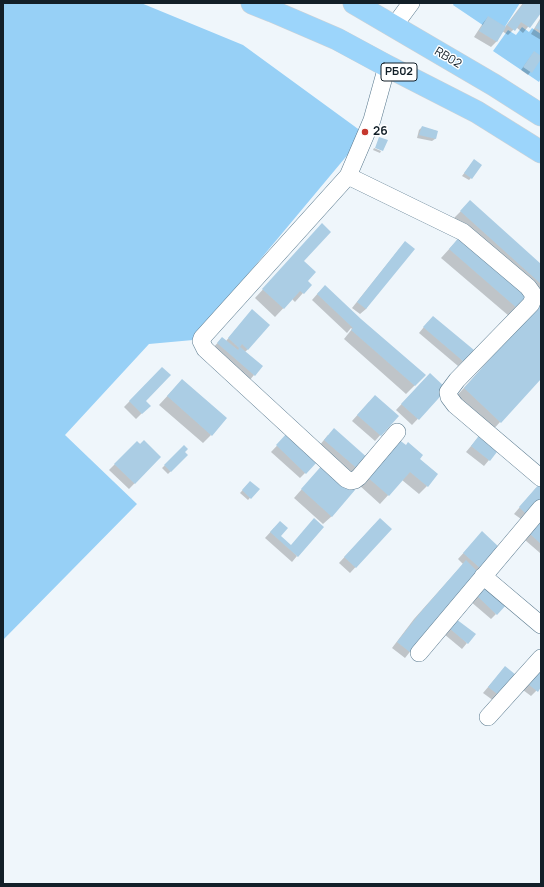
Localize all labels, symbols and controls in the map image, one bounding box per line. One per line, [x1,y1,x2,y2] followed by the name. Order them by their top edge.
[432,44,464,72] street label: RB02
[381,63,417,81] road number: РБ02
[373,125,388,139] place label: 26
[360,127,370,137] marker: 26

